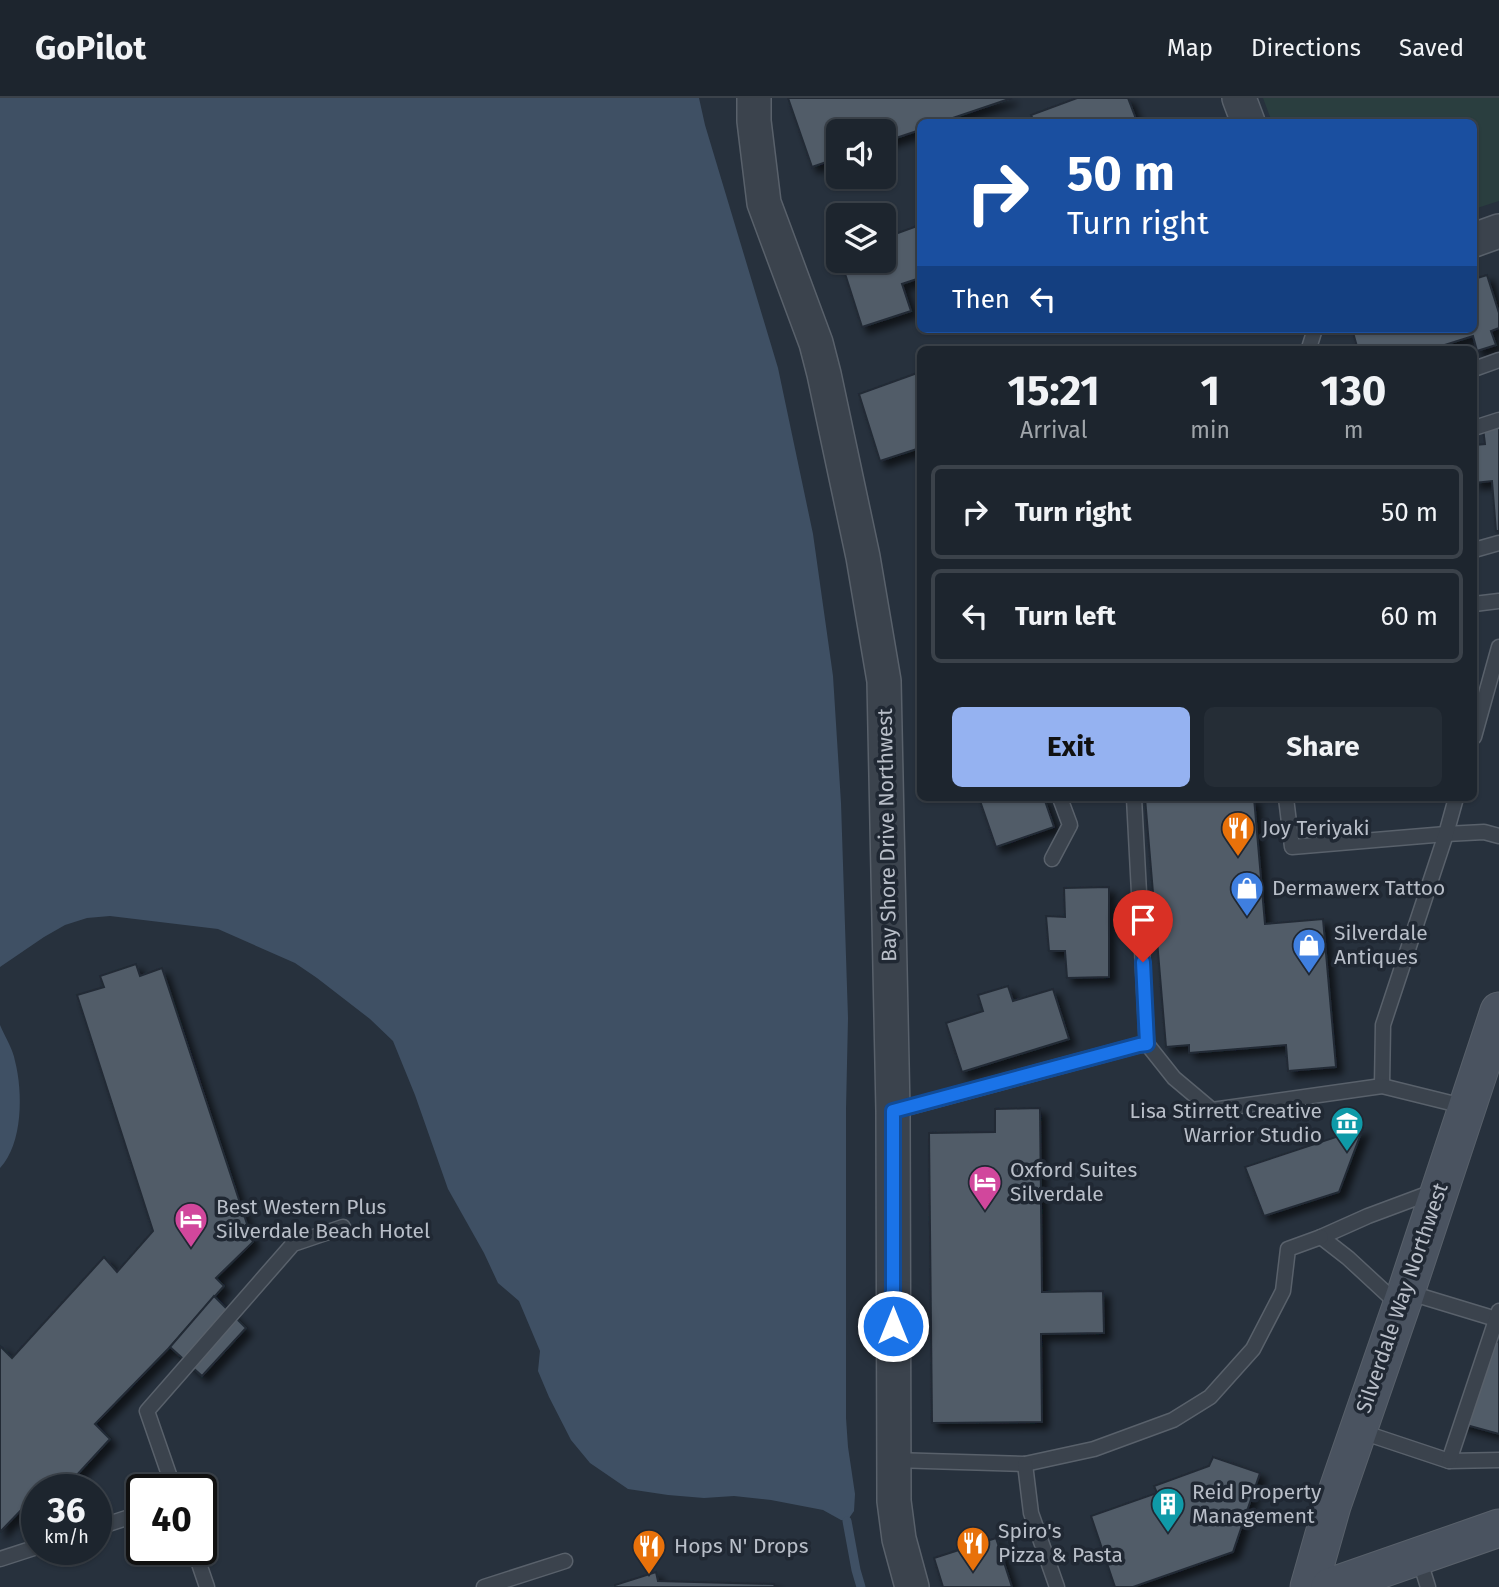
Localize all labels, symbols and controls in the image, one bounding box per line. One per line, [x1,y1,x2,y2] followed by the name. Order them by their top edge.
[35,28,146,68] text: GoPilot
[1167,34,1213,62] text: Map
[1251,34,1361,62] text: Directions
[1399,34,1464,62] text: Saved
[826,119,896,273] map controls
[826,119,896,189] button: sound
[1067,144,1175,203] text: 50 m
[952,147,1043,238] icon: right
[826,203,896,273] button: layers
[1067,204,1209,242] text: Turn right
[1024,280,1062,318] icon: left
[952,284,1010,315] text: Then
[1008,366,1100,416] text: 15:21
[1200,366,1220,416] text: 1
[1321,366,1386,416] text: 130
[1020,416,1087,444] text: Arrival
[1190,416,1230,444] text: min
[1344,416,1363,444] text: m
[956,493,994,531] icon: right
[1015,497,1132,528] text: Turn right
[1381,497,1438,528] text: 50 m
[956,597,994,635] icon: left
[1015,601,1116,632] text: Turn left
[1380,601,1438,632] text: 60 m
[952,707,1190,787] button: Exit
[1204,707,1442,787] button: Share
[872,708,902,962] street label: Bay Shore Drive Northwest
[1219,809,1257,858] restaurant icon: Joy Teriyaki
[1262,815,1370,841] place label: Joy Teriyaki
[1228,869,1266,918] shop icon: Dermawerx Tattoo
[1272,875,1445,901] place label: Dermawerx Tattoo
[1113,890,1173,962] pin
[1124,901,1162,939] icon: arrive
[1334,920,1428,970] place label: Silverdale Antiques
[1290,926,1328,975] shop icon: Silverdale Antiques
[1130,1098,1322,1148] place label: Lisa Stirrett Creative Warrior Studio
[1328,1104,1366,1153] museum icon: Lisa Stirrett Creative Warrior Studio
[1010,1157,1137,1207] place label: Oxford Suites Silverdale
[966,1163,1004,1212] hotel icon: Oxford Suites Silverdale
[1350,1179,1454,1416] street label: Silverdale Way Northwest
[216,1194,430,1244] place label: Best Western Plus Silverdale Beach Hotel
[172,1200,210,1249] hotel icon: Best Western Plus Silverdale Beach Hotel
[856,1289,930,1363] position arrow
[126,1474,217,1565] speed limit sign: 40
[1192,1479,1322,1529] place label: Reid Property Management
[1149,1485,1187,1534] building icon: Reid Property Management
[48,1489,85,1531] text: 36
[998,1518,1123,1568] place label: Spiro's Pizza & Pasta
[954,1524,992,1573] restaurant icon: Spiro's Pizza & Pasta
[44,1526,89,1548] text: km/h
[630,1527,668,1576] restaurant icon: Hops N' Drops
[674,1533,809,1559] place label: Hops N' Drops

